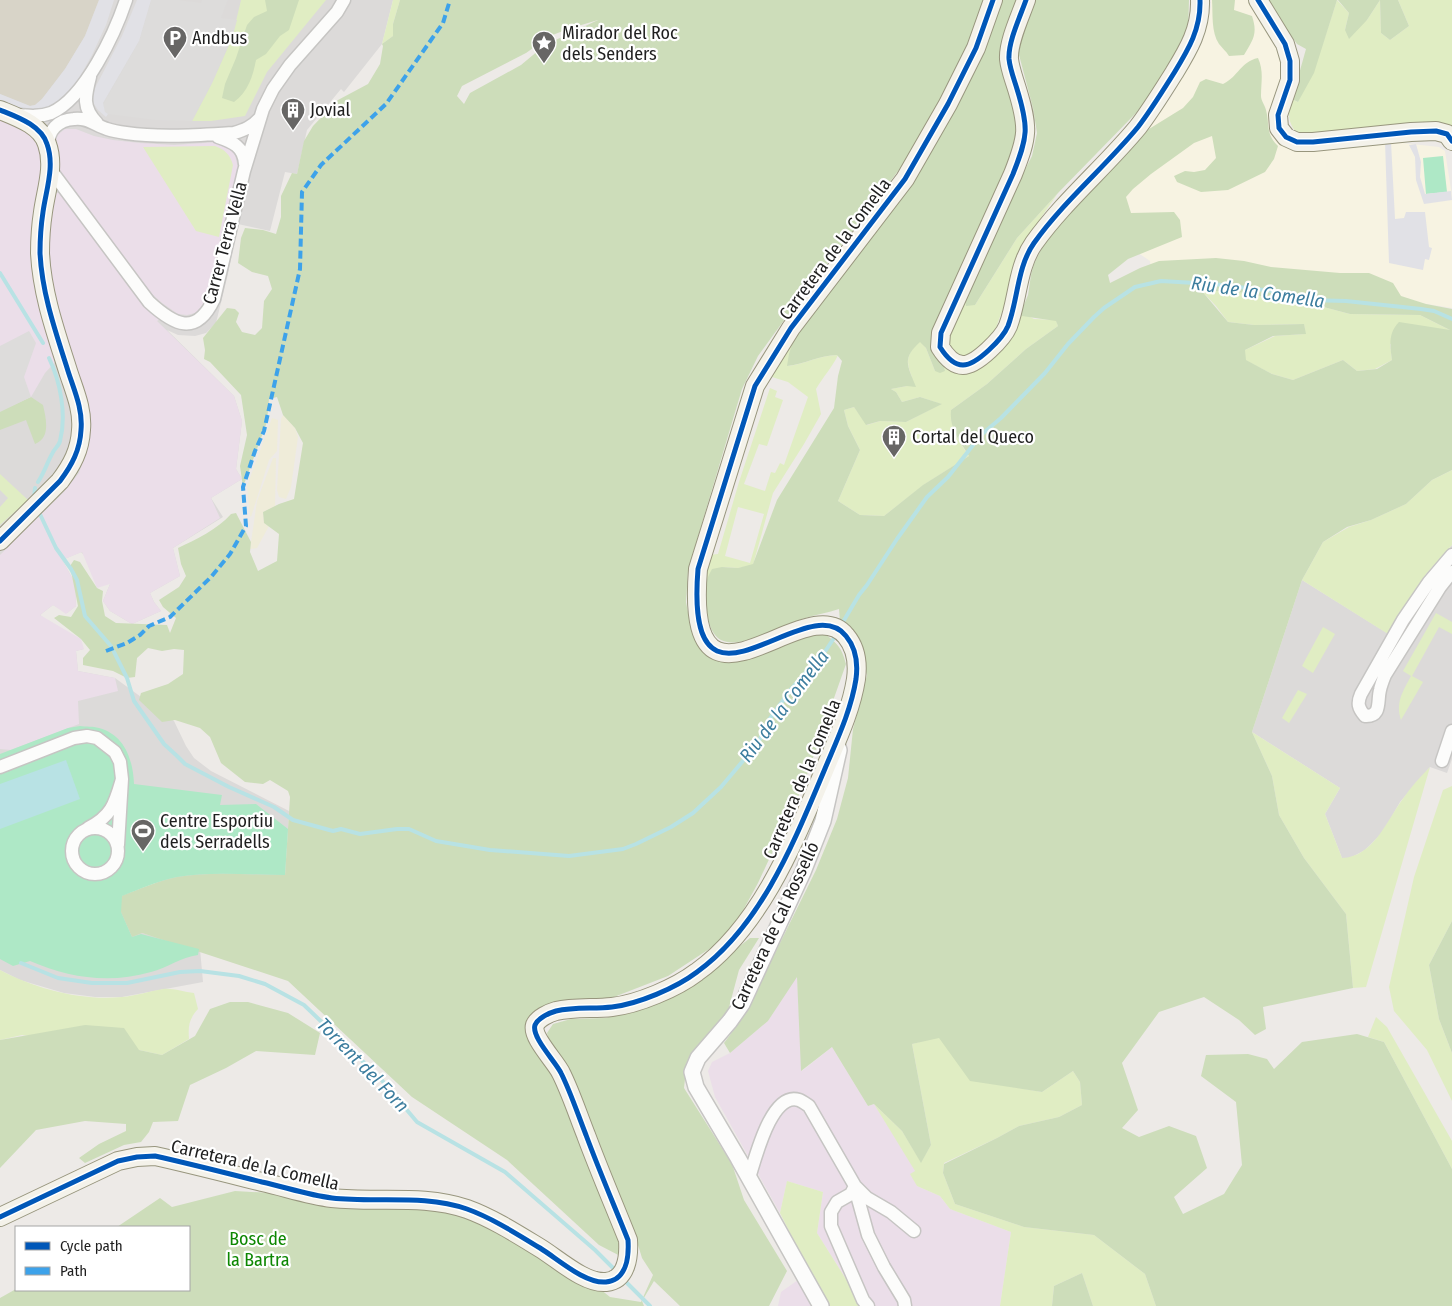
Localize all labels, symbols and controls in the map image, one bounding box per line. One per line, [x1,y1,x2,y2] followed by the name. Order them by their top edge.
[562,22,678,65] place label: Mirador del Roc dels Senders
[162,25,188,59] parking icon: Andbus
[192,27,248,49] place label: Andbus
[531,30,557,64] place icon: Mirador del Roc dels Senders
[280,97,306,131] building icon: Jovial
[310,99,350,121] place label: Jovial
[775,174,896,324] street label: Carretera de la Comella
[198,179,252,307] street label: Carrer Terra Vella
[1190,271,1326,313] water label: Riu de la Comella
[881,424,907,458] building icon: Cortal del Queco
[912,426,1034,448] place label: Cortal del Queco
[734,645,834,767] water label: Riu de la Comella
[758,696,846,862] street label: Carretera de la Comella
[160,810,273,853] place label: Centre Esportiu dels Serradells
[130,818,156,852] sports icon: Centre Esportiu dels Serradells
[726,838,824,1014] street label: Carretera de Cal Rosselló
[312,1013,414,1117] water label: Torrent del Forn
[169,1135,341,1195] street label: Carretera de la Comella
[15,1226,190,1291] legend
[226,1228,290,1271] park label: Bosc de la Bartra
[60,1237,123,1255] text: Cycle path
[60,1262,87,1280] text: Path

